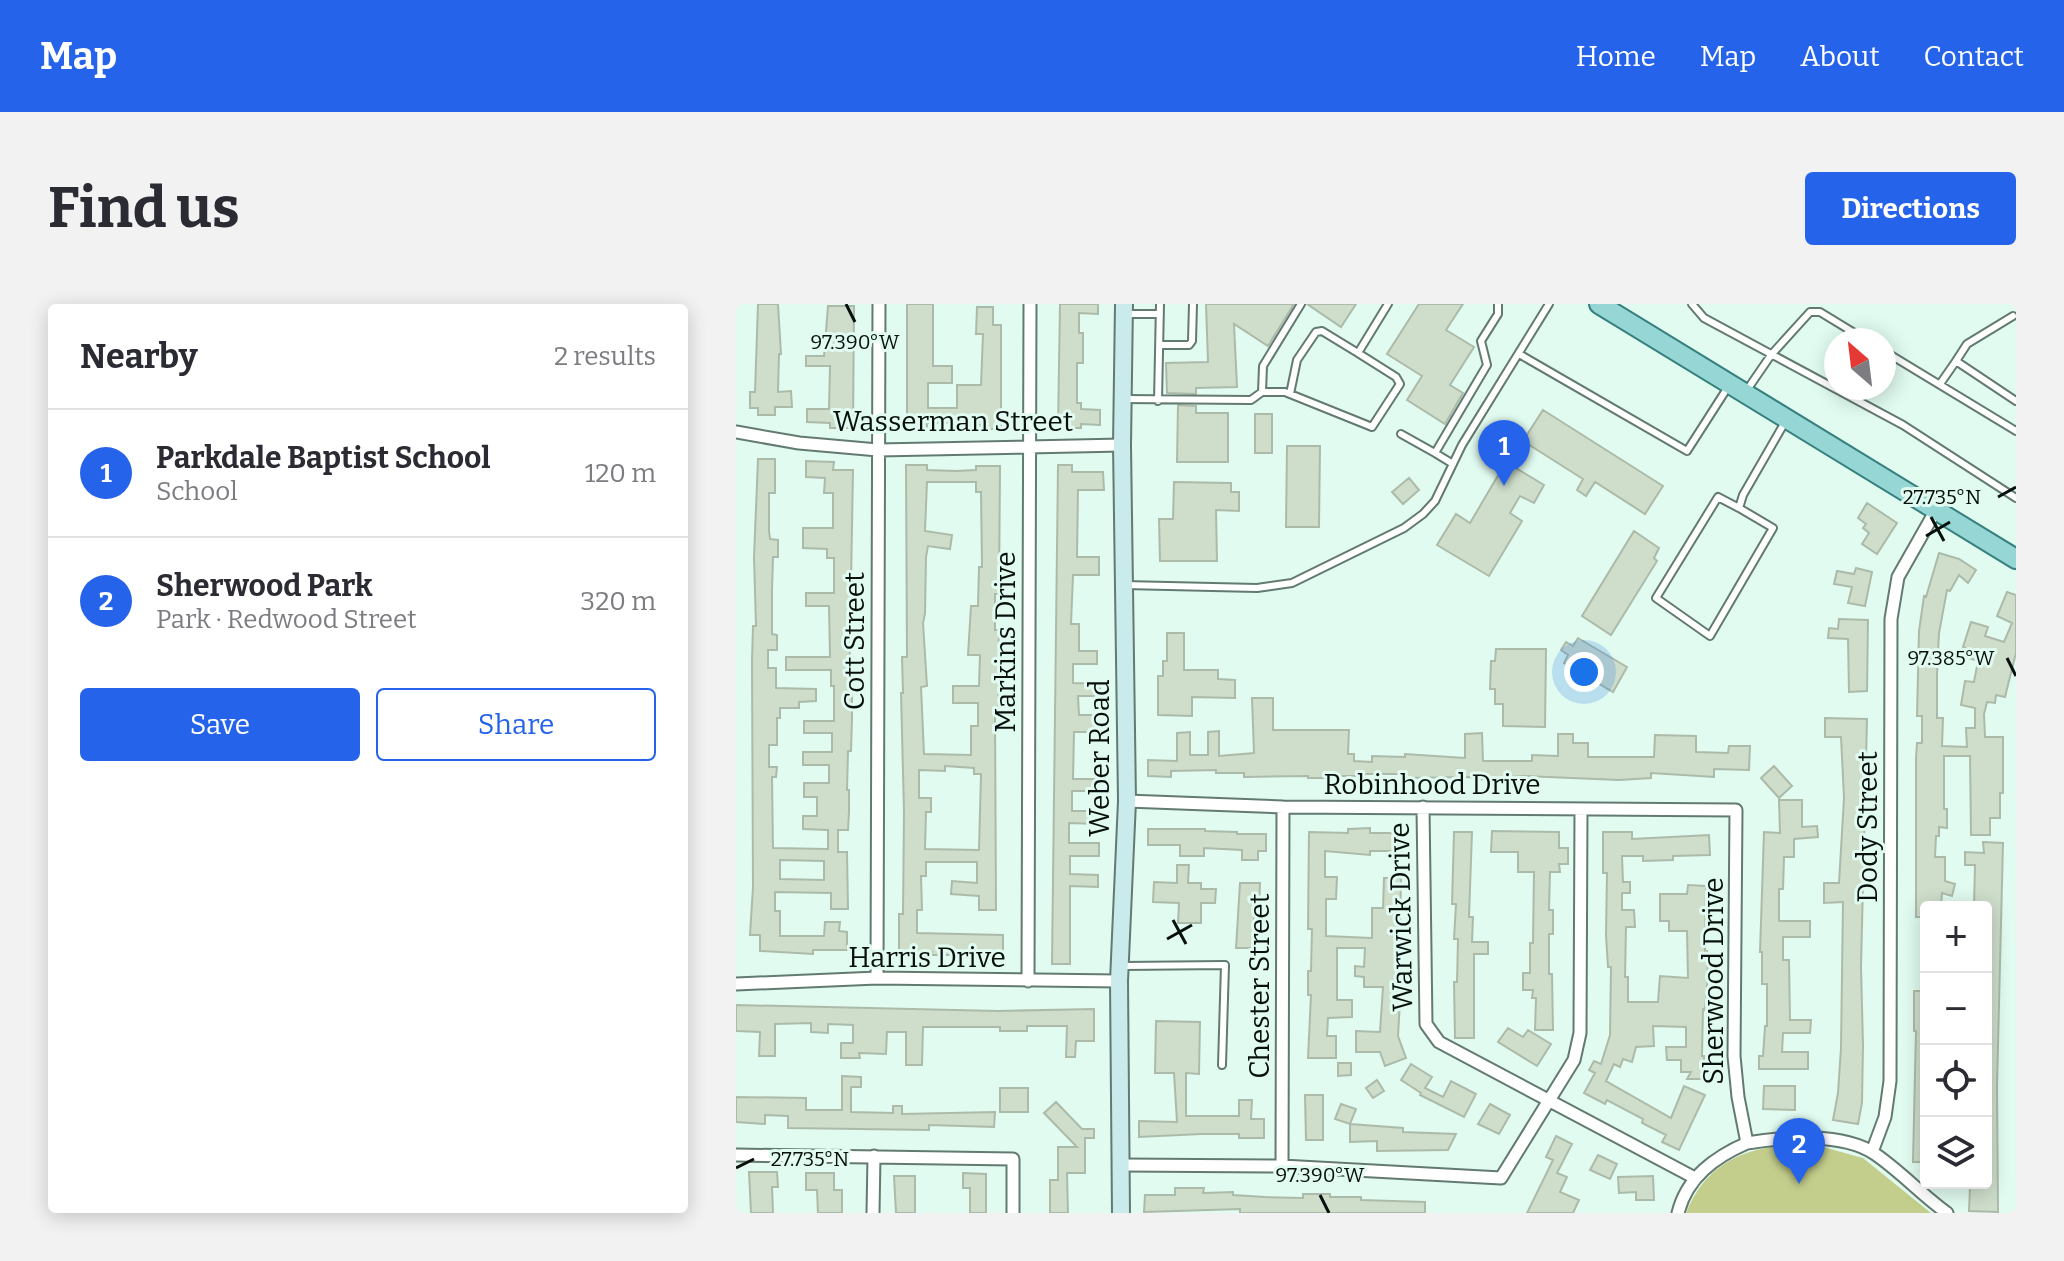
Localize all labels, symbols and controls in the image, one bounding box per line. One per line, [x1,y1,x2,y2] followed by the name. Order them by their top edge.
[40,33,117,79] text: Map
[1576,40,1656,73] text: Home
[1700,40,1756,73] text: Map
[1800,40,1880,73] text: About
[1924,40,2024,73] text: Contact
[1805,172,2016,245] button: Directions
[48,175,240,242] text: Find us
[1824,328,1896,400] north arrow
[811,330,900,354] text: 97.390°W
[80,336,198,377] text: Nearby
[554,341,656,372] text: 2 results
[833,405,1073,438] street label: Wasserman Street
[1478,420,1530,486] pin: 1
[156,440,491,476] text: Parkdale Baptist School
[100,458,112,489] text: 1
[585,458,656,489] text: 120 m
[156,476,238,507] text: School
[1903,485,1981,509] text: 27.735°N
[989,551,1022,733] street label: Markins Drive
[156,568,373,604] text: Sherwood Park
[838,572,871,710] street label: Cott Street
[99,586,113,617] text: 2
[580,586,656,617] text: 320 m
[156,604,417,635] text: Park · Redwood Street
[1907,646,1995,670] text: 97.385°W
[1564,652,1604,692] your location
[1083,679,1116,837] street label: Weber Road
[80,688,360,761] button: Save
[376,688,656,761] button: Share
[1851,751,1884,903] street label: Dody Street
[1323,768,1541,801] street label: Robinhood Drive
[1383,822,1419,1012] street label: Warwick Drive
[1697,877,1730,1085] street label: Sherwood Drive
[1243,893,1276,1079] street label: Chester Street
[1920,901,1992,1189] map controls
[1920,901,1992,973] button: +
[848,941,1006,974] street label: Harris Drive
[1920,973,1992,1045] button: −
[1920,1045,1992,1117] button: locate
[1920,1117,1992,1189] button: layers
[1773,1118,1825,1184] pin: 2
[771,1147,849,1171] text: 27.735°N
[1276,1163,1365,1187] text: 97.390°W

